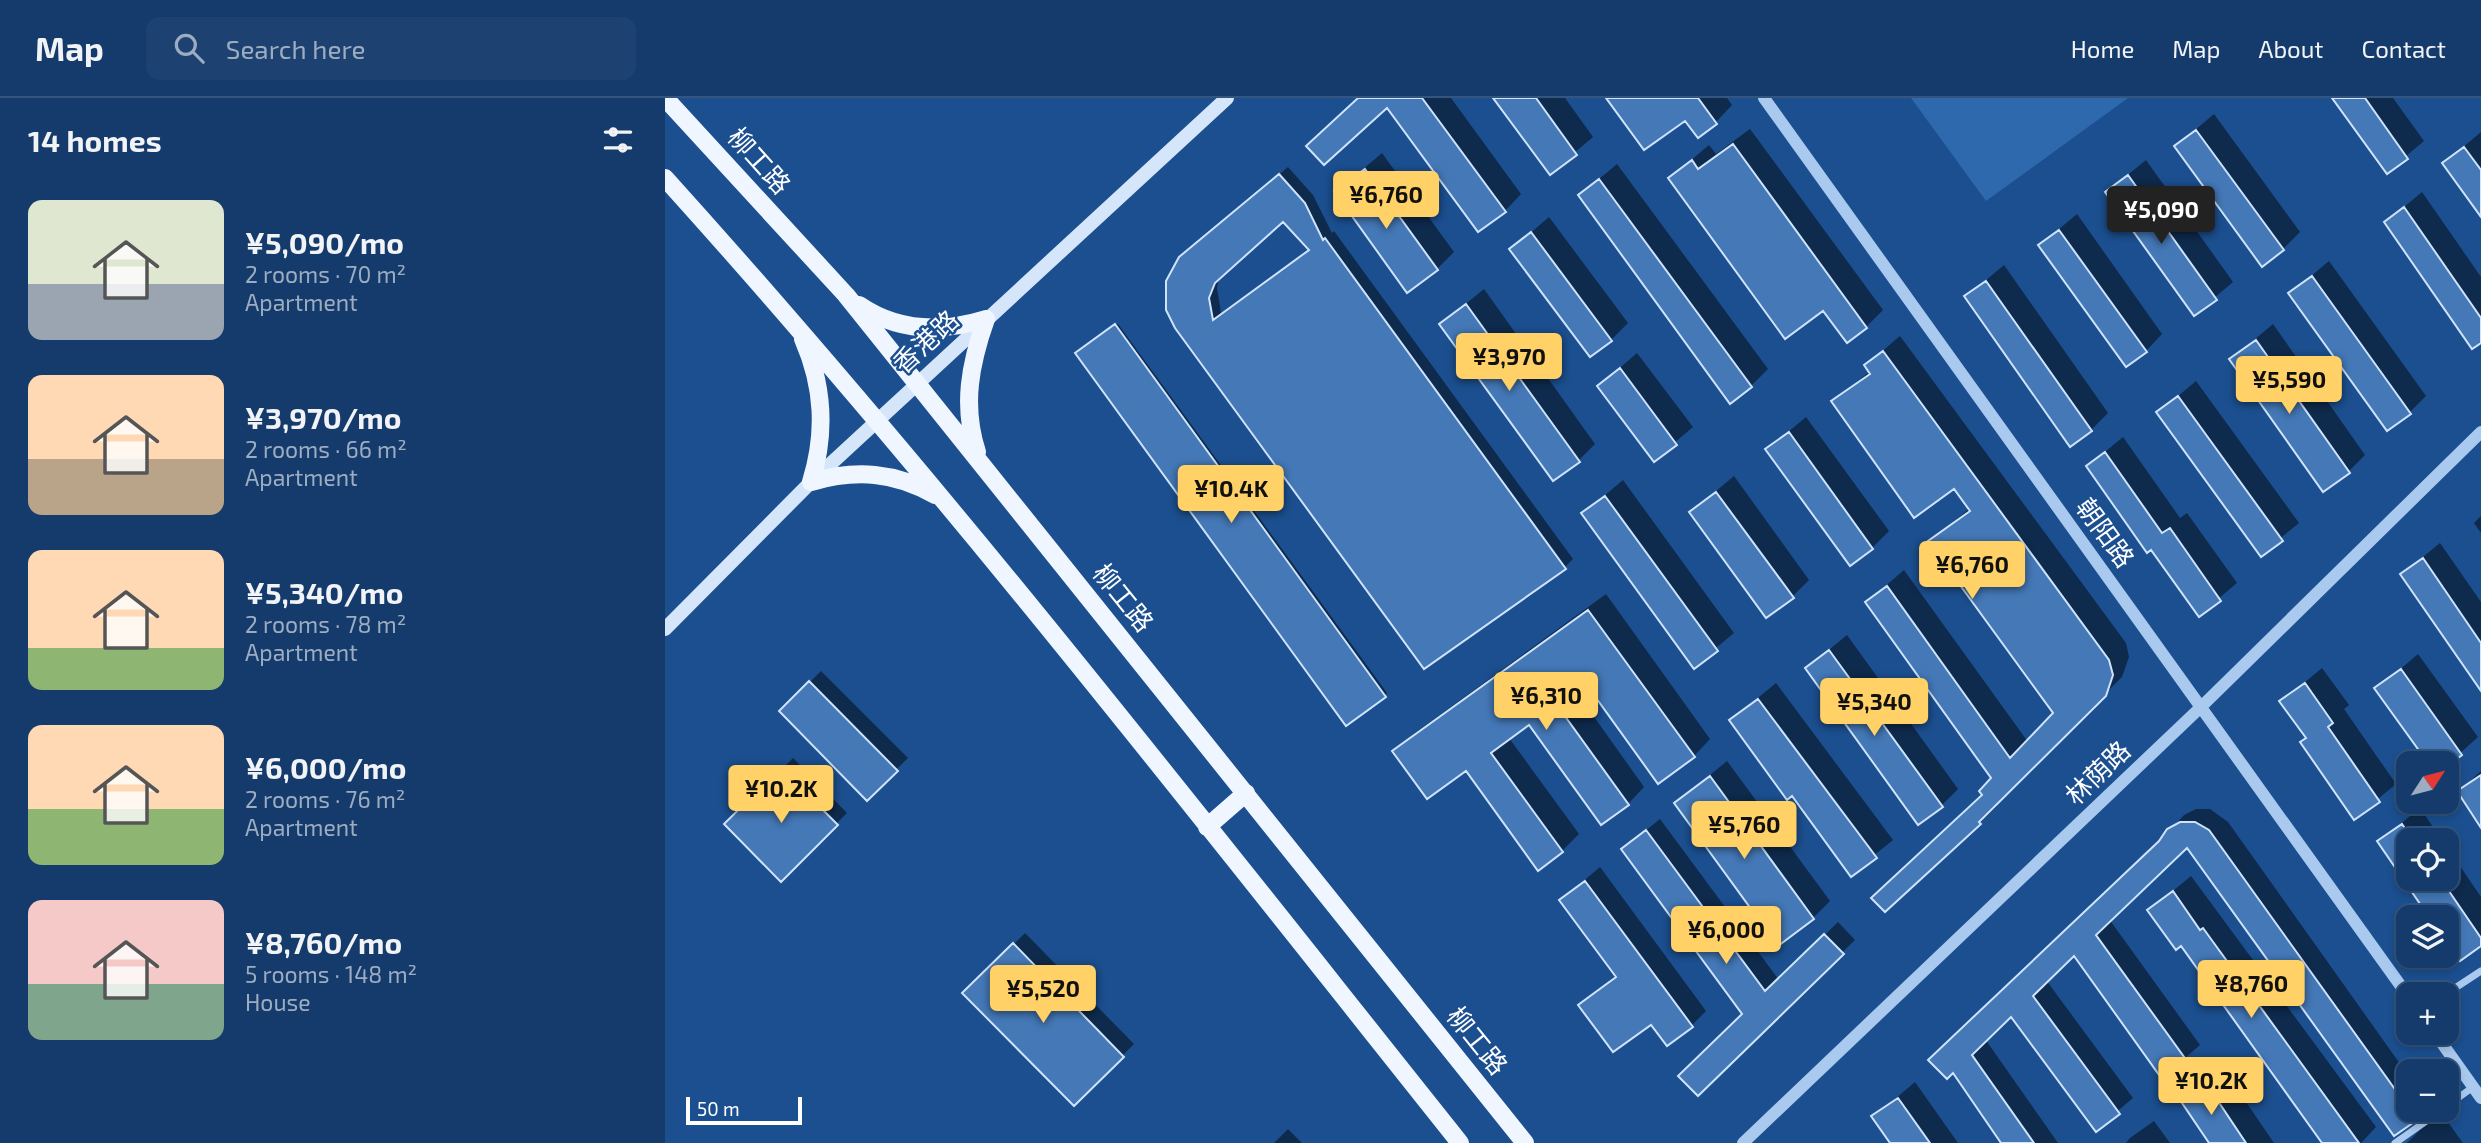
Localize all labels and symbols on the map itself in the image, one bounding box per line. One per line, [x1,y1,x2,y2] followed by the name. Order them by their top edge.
[722,121,798,199] street label: 柳工路
[1329,172,1443,231] pin: ¥6,760
[2104,186,2218,246] pin: ¥5,090
[886,303,964,379] street label: 香港路
[1452,334,1566,393] pin: ¥3,970
[2232,356,2346,416] pin: ¥5,590
[1174,466,1288,525] pin: ¥10.4K
[2071,491,2142,573] street label: 朝阳路
[1915,542,2029,601] pin: ¥6,760
[1088,557,1161,637] street label: 柳工路
[1489,672,1603,732] pin: ¥6,310
[1817,678,1931,738] pin: ¥5,340
[2058,734,2136,810] street label: 林荫路
[2396,751,2459,814] north arrow
[724,766,838,825] pin: ¥10.2K
[1687,802,1801,861] pin: ¥5,760
[1669,906,1783,966] pin: ¥6,000
[2194,960,2308,1020] pin: ¥8,760
[986,965,1100,1025] pin: ¥5,520
[1442,1000,1515,1080] street label: 柳工路
[2154,1058,2268,1117] pin: ¥10.2K
[686,1094,801,1126] scale bar

